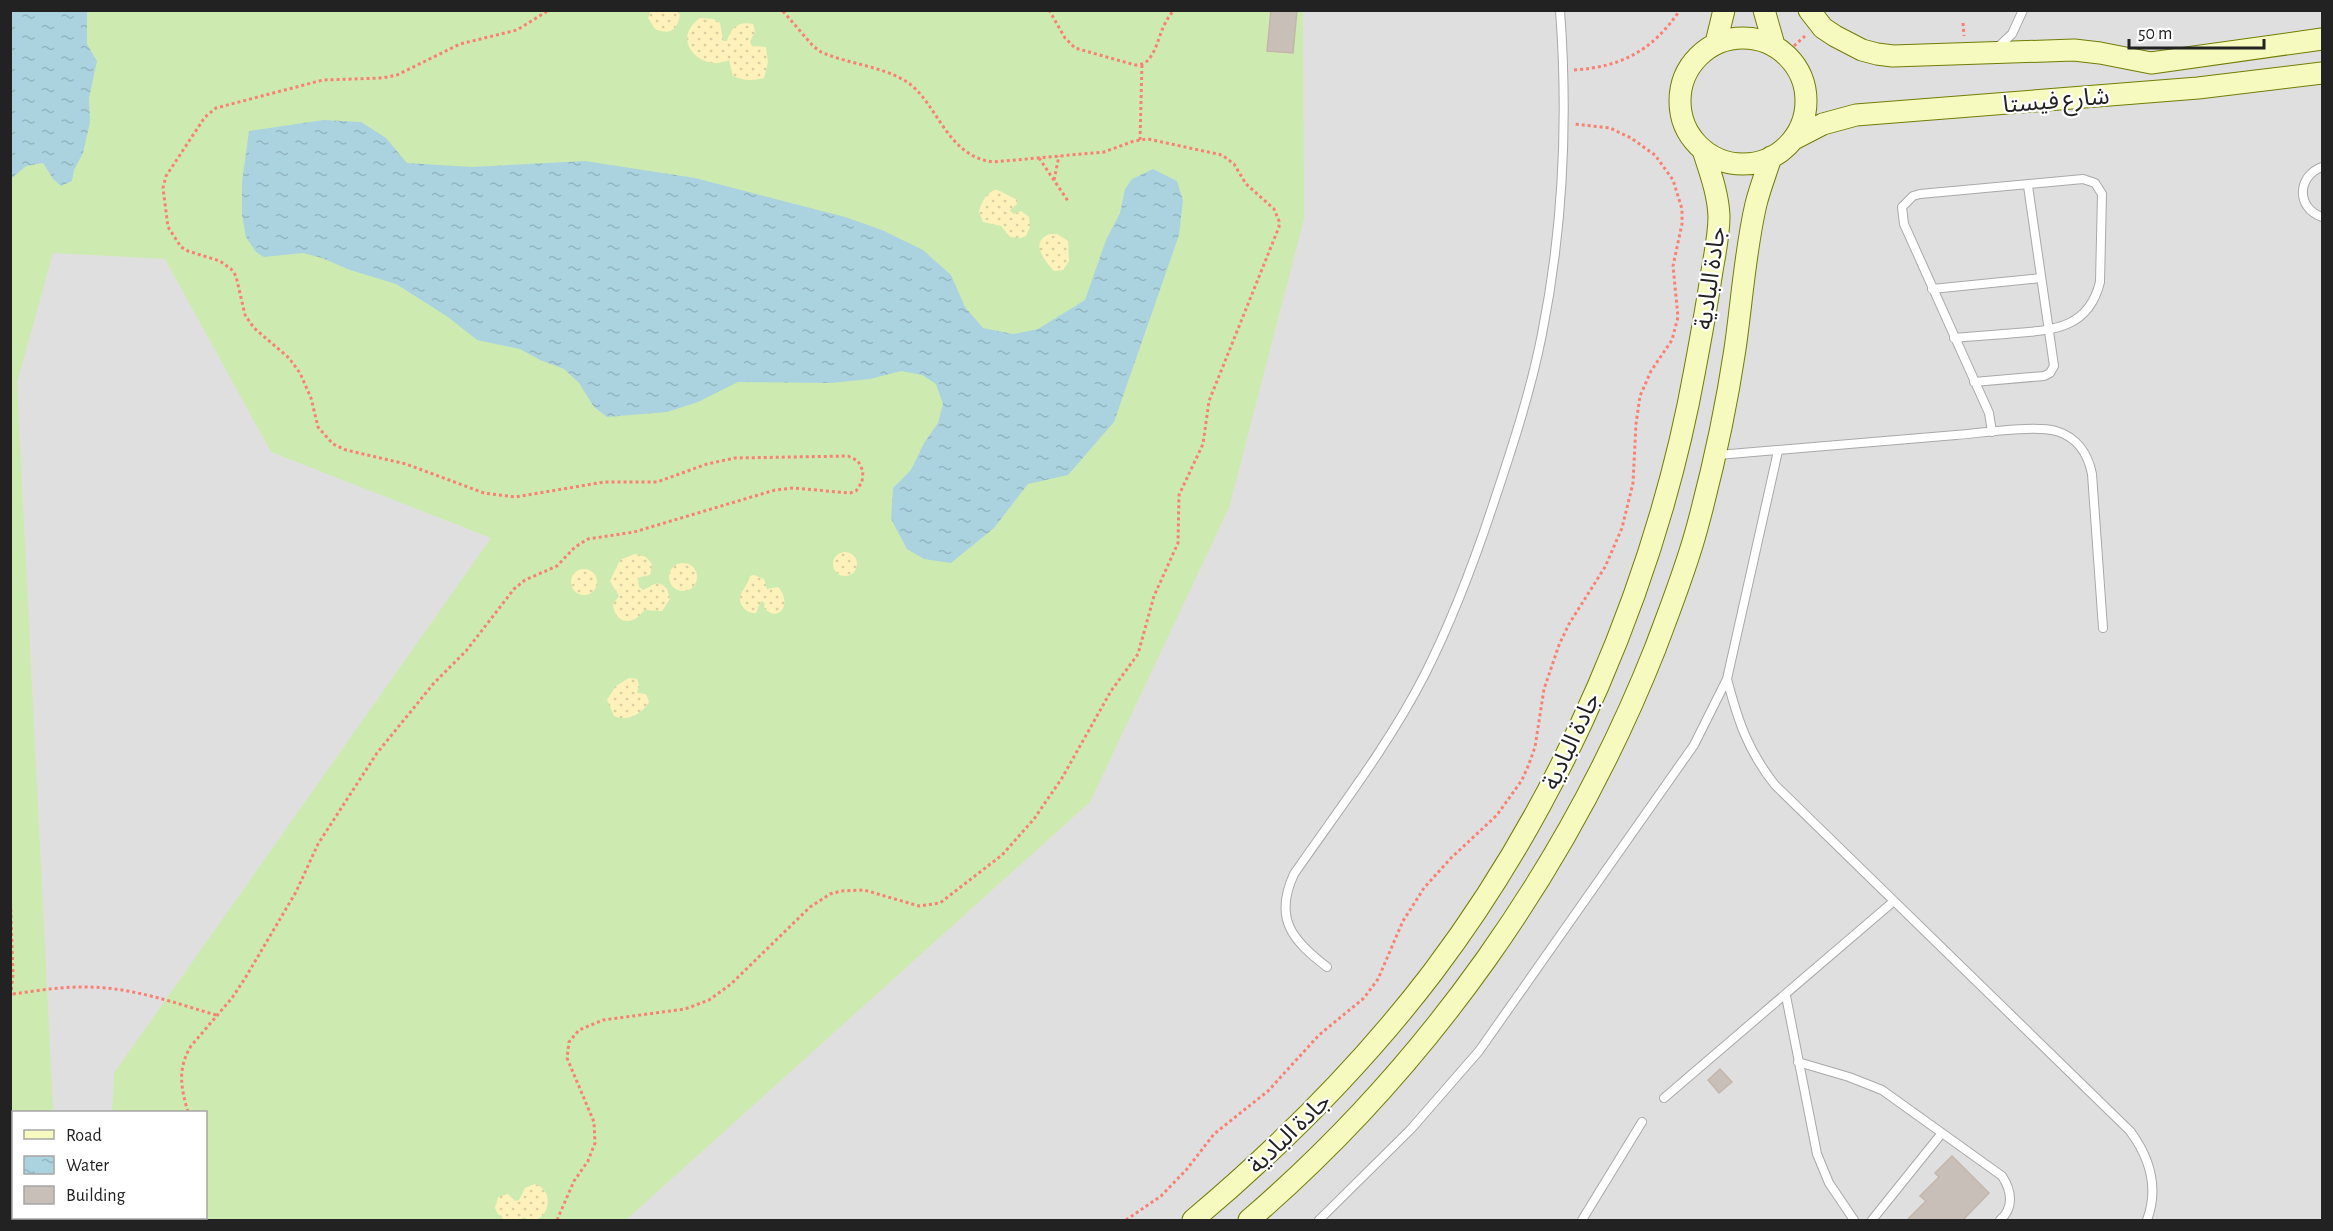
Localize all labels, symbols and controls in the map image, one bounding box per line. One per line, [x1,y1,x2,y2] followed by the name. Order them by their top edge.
[2129,12,2264,50] scale bar
[2138,25,2172,43] text: 50 m
[2002,84,2111,122] street label: شارع فيستا
[1692,225,1730,331] street label: جادة البادية
[1539,689,1605,794] street label: جادة البادية
[1244,1089,1335,1178] street label: جادة البادية
[12,1111,207,1219] legend
[66,1127,102,1145] text: Road
[66,1157,109,1175] text: Water
[66,1187,126,1205] text: Building

